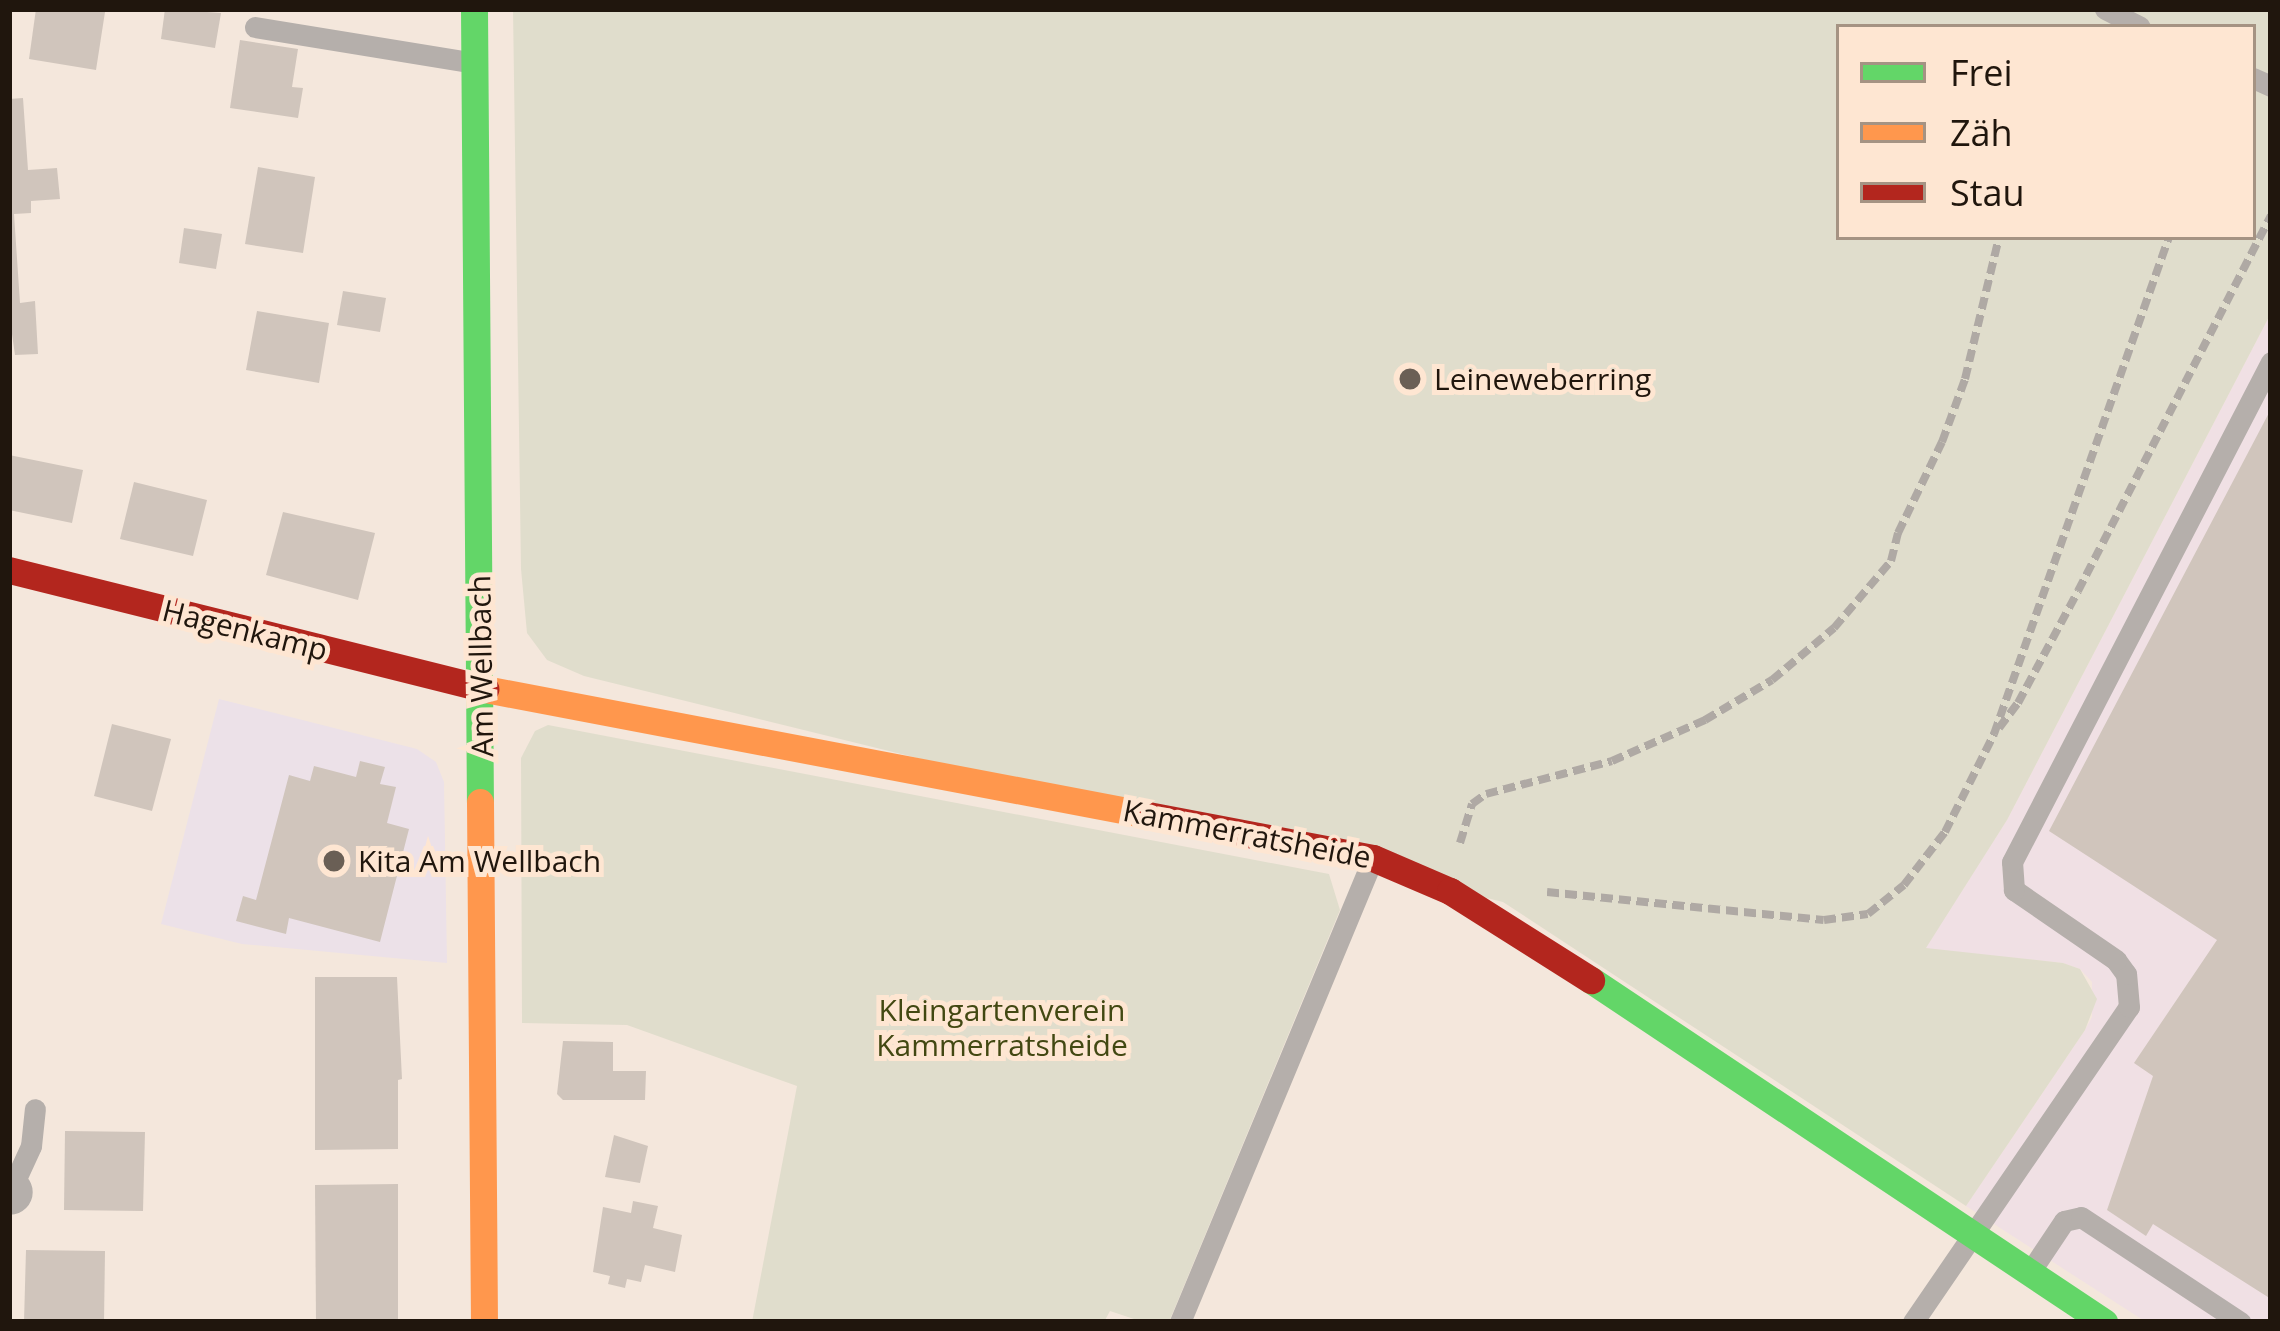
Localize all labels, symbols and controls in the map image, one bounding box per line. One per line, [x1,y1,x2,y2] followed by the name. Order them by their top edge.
[1836,24,2256,240] legend
[1950,48,2013,97] text: Frei
[1950,108,2013,157] text: Zäh
[1950,168,2025,217] text: Stau
[1434,361,1651,397] place label: Leineweberring
[1397,366,1423,392] marker: Leineweberring
[461,575,501,757] street label: Am Wellbach
[159,592,331,668] street label: Hagenkamp
[1120,792,1374,876] street label: Kammerratsheide
[358,843,601,879] place label: Kita Am Wellbach
[321,848,347,874] marker: Kita Am Wellbach
[876,992,1128,1062] park label: Kleingartenverein Kammerratsheide

